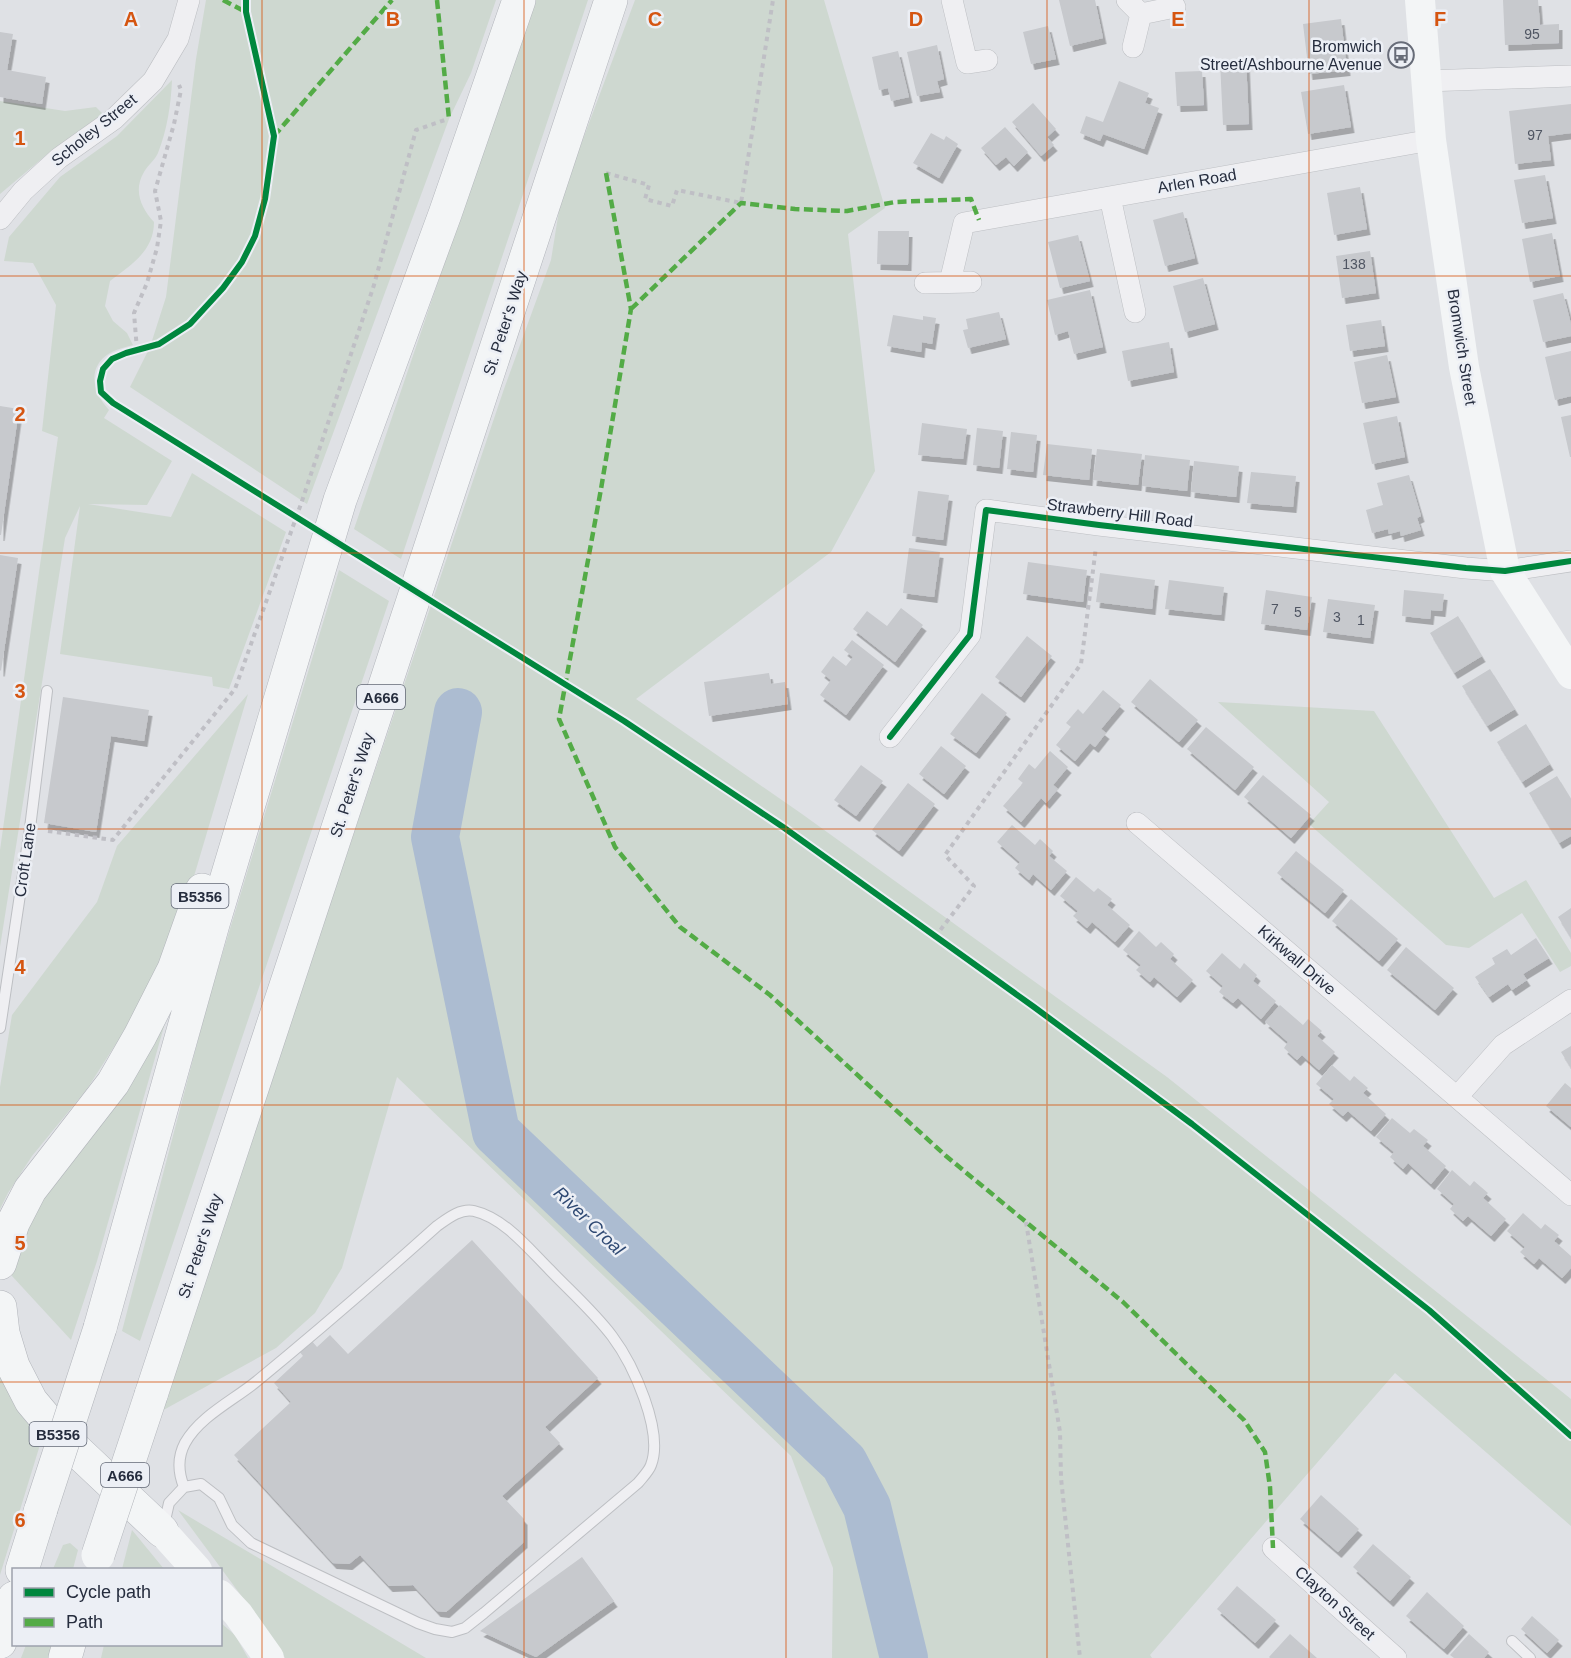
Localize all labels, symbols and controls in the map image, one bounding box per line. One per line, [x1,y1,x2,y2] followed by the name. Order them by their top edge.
[124,8,138,30] text: A
[386,8,400,30] text: B
[648,8,662,30] text: C
[909,8,923,30] text: D
[1171,8,1185,30] text: E
[1434,8,1446,30] text: F
[1524,26,1540,42] house number: 95
[1200,38,1382,73] place label: Bromwich Street/Ashbourne Avenue
[1386,40,1416,70] bus stop icon: Bromwich Street/Ashbourne Avenue
[48,90,140,169] street label: Scholey Street
[14,127,26,149] text: 1
[1527,127,1543,143] house number: 97
[1156,166,1238,196] street label: Arlen Road
[1342,256,1366,272] house number: 138
[480,268,530,378] street label: St. Peter's Way
[1444,288,1480,407] street label: Bromwich Street
[14,403,26,425] text: 2
[1046,496,1194,530] street label: Strawberry Hill Road
[1271,601,1279,617] house number: 7
[1294,604,1302,620] house number: 5
[1333,609,1341,625] house number: 3
[1357,612,1365,628] house number: 1
[14,680,26,702] text: 3
[357,685,405,709] road number: A666
[327,730,377,840] street label: St. Peter's Way
[11,822,39,898] street label: Croft Lane
[172,884,228,908] road number: B5356
[1255,922,1339,998] street label: Kirkwall Drive
[14,956,26,978] text: 4
[550,1183,629,1260] water label: River Croal
[175,1191,225,1301] street label: St. Peter's Way
[14,1232,26,1254] text: 5
[29,1422,86,1446] road number: B5356
[101,1463,149,1487] road number: A666
[14,1509,26,1531] text: 6
[1292,1563,1379,1644] street label: Clayton Street
[12,1568,222,1646] legend
[66,1582,151,1602] text: Cycle path
[66,1612,103,1632] text: Path

